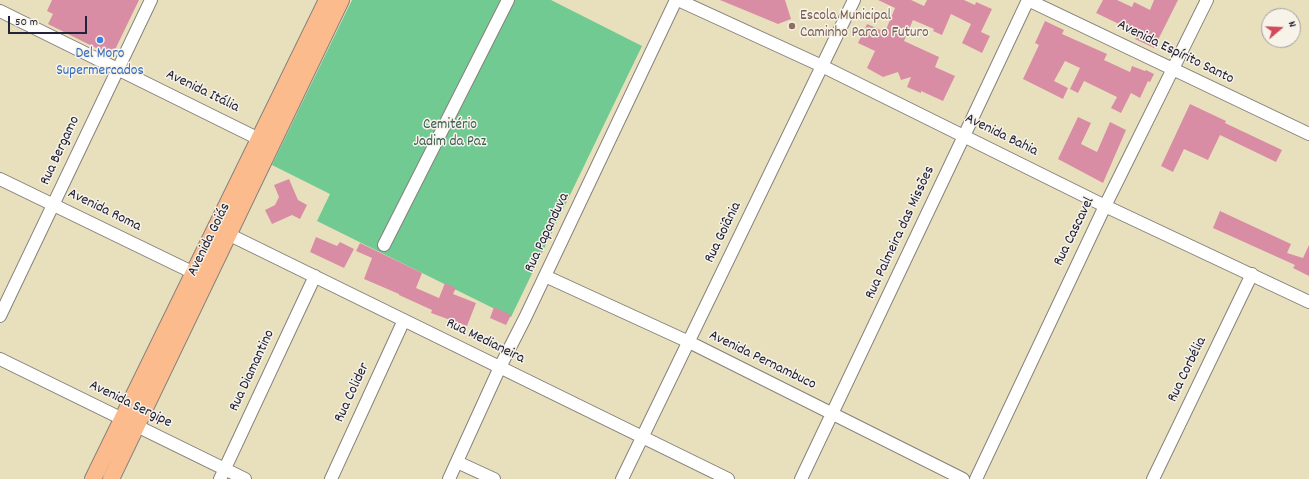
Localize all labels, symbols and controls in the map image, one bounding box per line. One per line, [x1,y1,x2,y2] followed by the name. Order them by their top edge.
[10,8,89,34] scale bar
[800,8,929,43] place label: Escola Municipal Caminho Para o Futuro
[1261,8,1301,48] north arrow
[15,14,38,31] text: 50 m
[1114,17,1236,89] street label: Avenida Espírito Santo
[1283,19,1300,30] text: N
[787,21,797,31] marker: Escola Municipal Caminho Para o Futuro
[95,35,105,45] marker: Del Moro Supermercados
[56,46,144,81] place label: Del Moro Supermercados
[162,67,242,117] street label: Avenida Itália
[962,111,1040,161] street label: Avenida Bahia
[37,114,85,188] street label: Rua Bergamo
[413,117,487,152] park label: Cemitério Jadim da Paz
[862,164,940,302] street label: Rua Palmeira das Missões
[64,185,144,237] street label: Avenida Roma
[522,190,574,276] street label: Rua Papanduva
[1051,195,1099,269] street label: Rua Cascavel
[702,200,746,266] street label: Rua Goiânia
[185,201,235,279] street label: Avenida Goiás
[443,315,527,369] street label: Rua Medianeira
[226,327,280,415] street label: Rua Diamantino
[705,327,819,395] street label: Avenida Pernambuco
[1165,335,1211,405] street label: Rua Corbélia
[331,360,375,426] street label: Rua Colider
[86,377,174,433] street label: Avenida Sergipe

